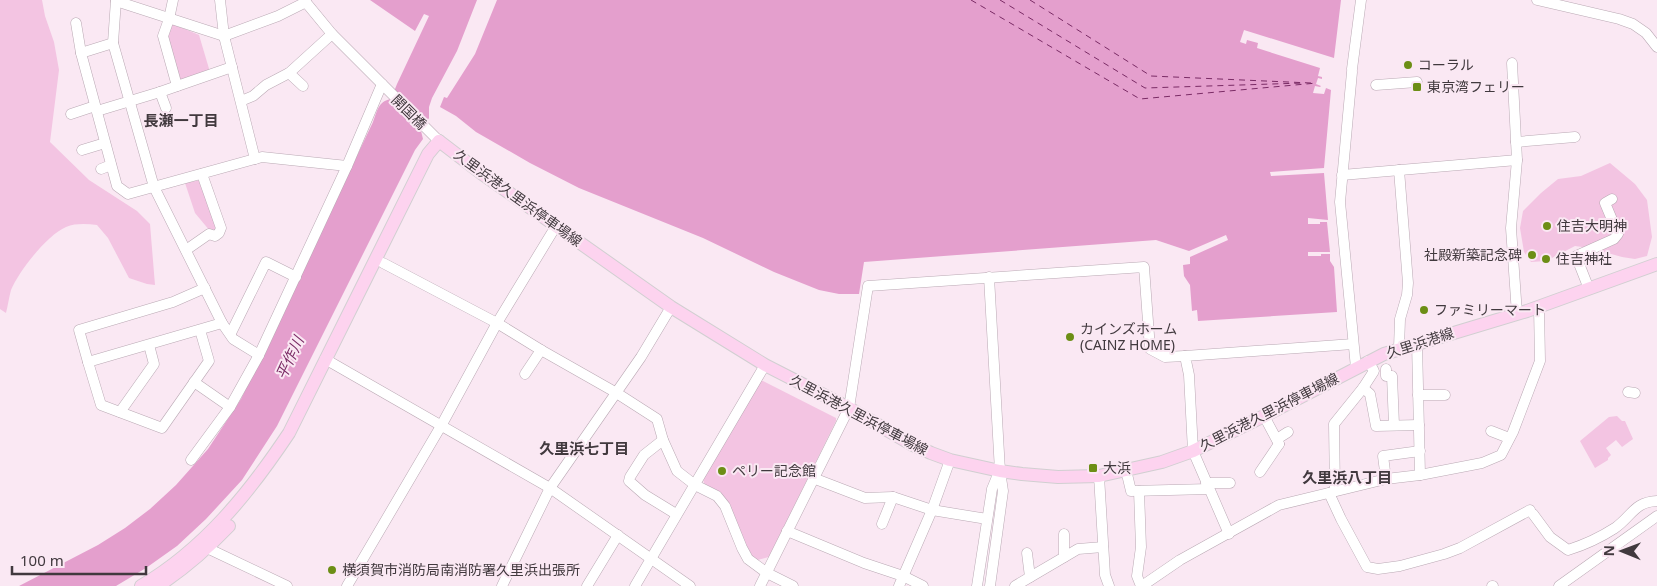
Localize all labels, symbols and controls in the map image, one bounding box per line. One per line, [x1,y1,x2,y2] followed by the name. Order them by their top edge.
[1418,55,1474,74] place label: コーラル
[1402,59,1414,71] marker: コーラル
[1427,77,1525,96] place label: 東京湾フェリー
[1411,81,1423,93] marker: 東京湾フェリー
[388,90,431,133] street label: 開国橋
[143,110,219,130] district label: 長瀬一丁目
[450,145,586,251] street label: 久里浜港久里浜停車場線
[1557,216,1627,235] place label: 住吉大明神
[1541,220,1553,232] marker: 住吉大明神
[1424,245,1522,264] place label: 社殿新築記念碑
[1526,249,1538,261] marker: 社殿新築記念碑
[1556,249,1612,268] place label: 住吉神社
[1540,253,1552,265] marker: 住吉神社
[1434,300,1546,319] place label: ファミリーマート
[1418,304,1430,316] marker: ファミリーマート
[1080,319,1177,354] place label: カインズホーム (CAINZ HOME)
[1384,323,1456,362] street label: 久里浜港線
[271,331,309,382] water label: 平作川
[1064,331,1076,343] marker: カインズホーム (CAINZ HOME)
[1196,368,1342,455] street label: 久里浜港久里浜停車場線
[787,370,932,459] street label: 久里浜港久里浜停車場線
[539,438,629,458] district label: 久里浜七丁目
[1103,458,1131,477] place label: 大浜
[732,461,816,480] place label: ペリー記念館
[1087,462,1099,474] marker: 大浜
[716,465,728,477] marker: ペリー記念館
[1302,467,1392,487] district label: 久里浜八丁目
[1597,526,1647,576] north arrow
[12,544,146,576] scale bar
[1599,545,1618,557] text: N
[20,550,64,570] text: 100 m
[342,560,580,579] place label: 横須賀市消防局南消防署久里浜出張所
[326,564,338,576] marker: 横須賀市消防局南消防署久里浜出張所

